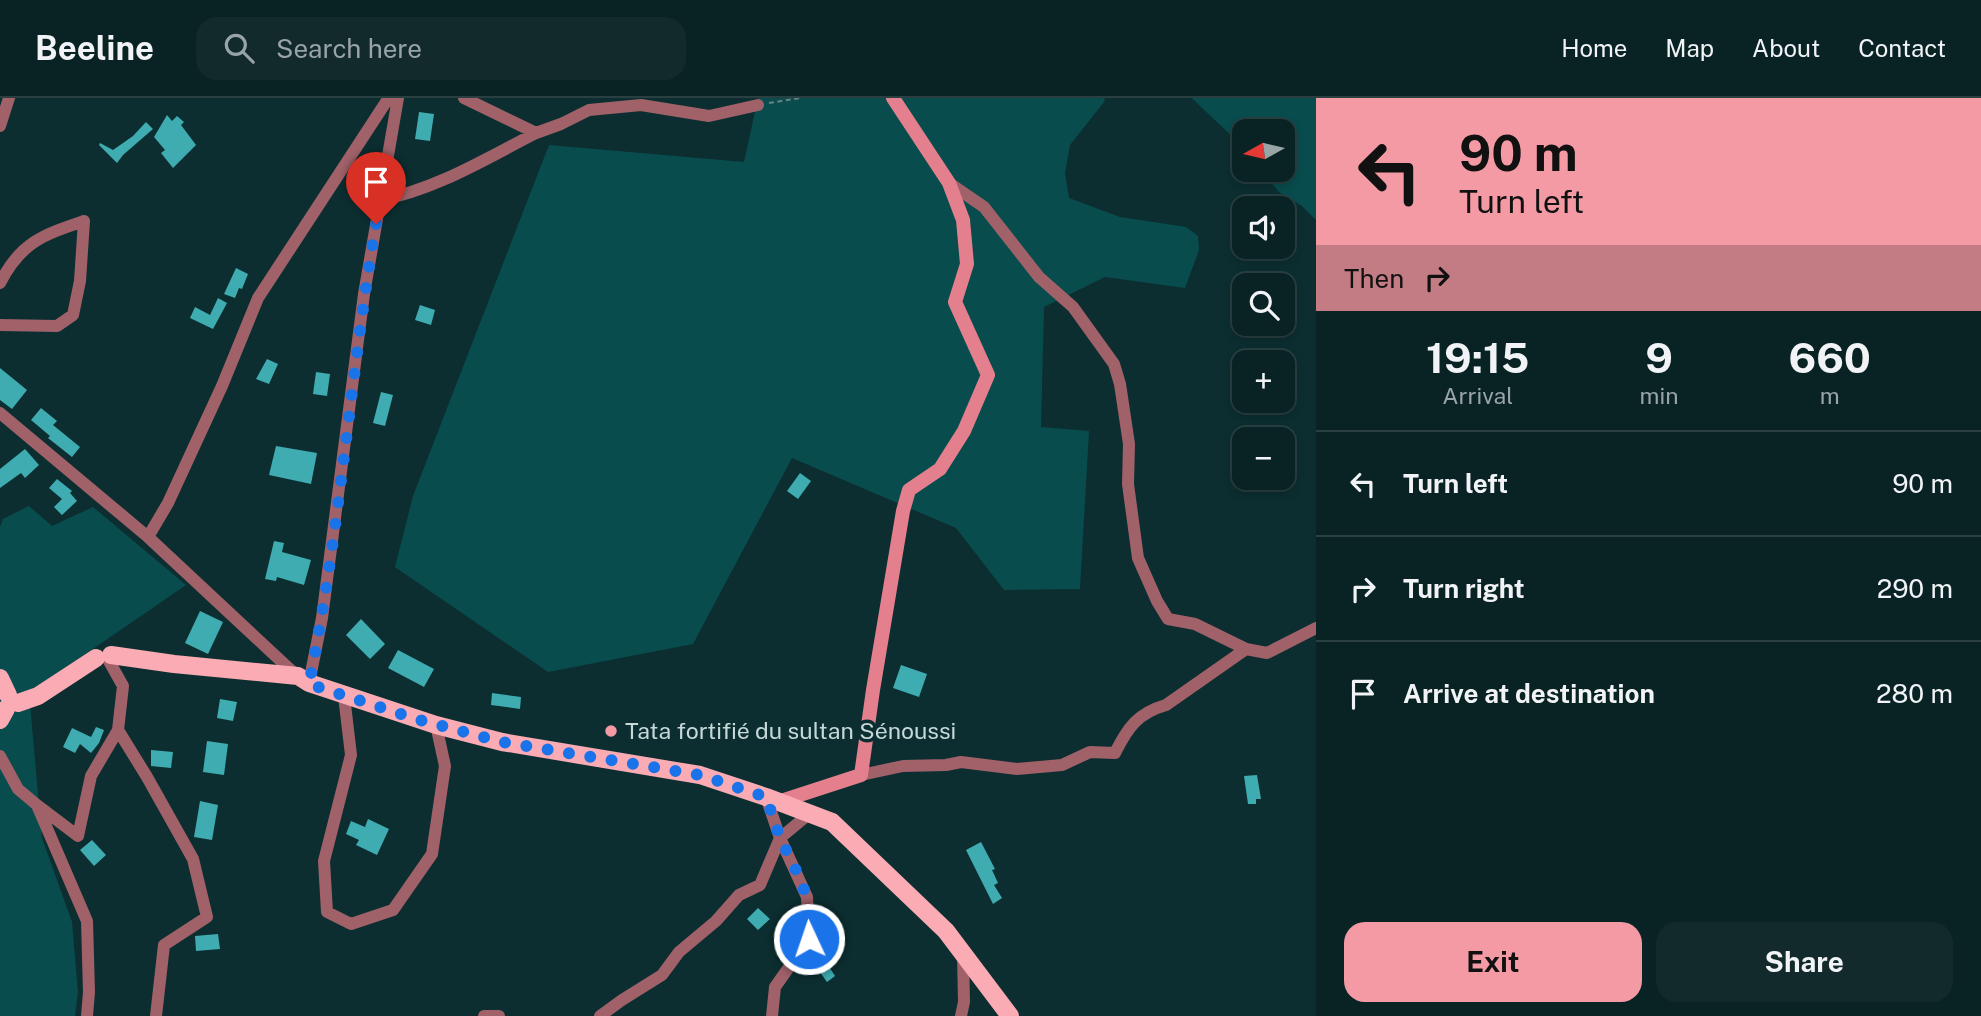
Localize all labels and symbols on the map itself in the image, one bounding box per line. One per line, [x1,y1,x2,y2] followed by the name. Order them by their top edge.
[1232,119,1295,182] north arrow
[346,152,406,224] pin
[625,717,956,744] place label: Tata fortifié du sultan Sénoussi
[603,723,619,739] marker: Tata fortifié du sultan Sénoussi
[772,902,846,976] position arrow

